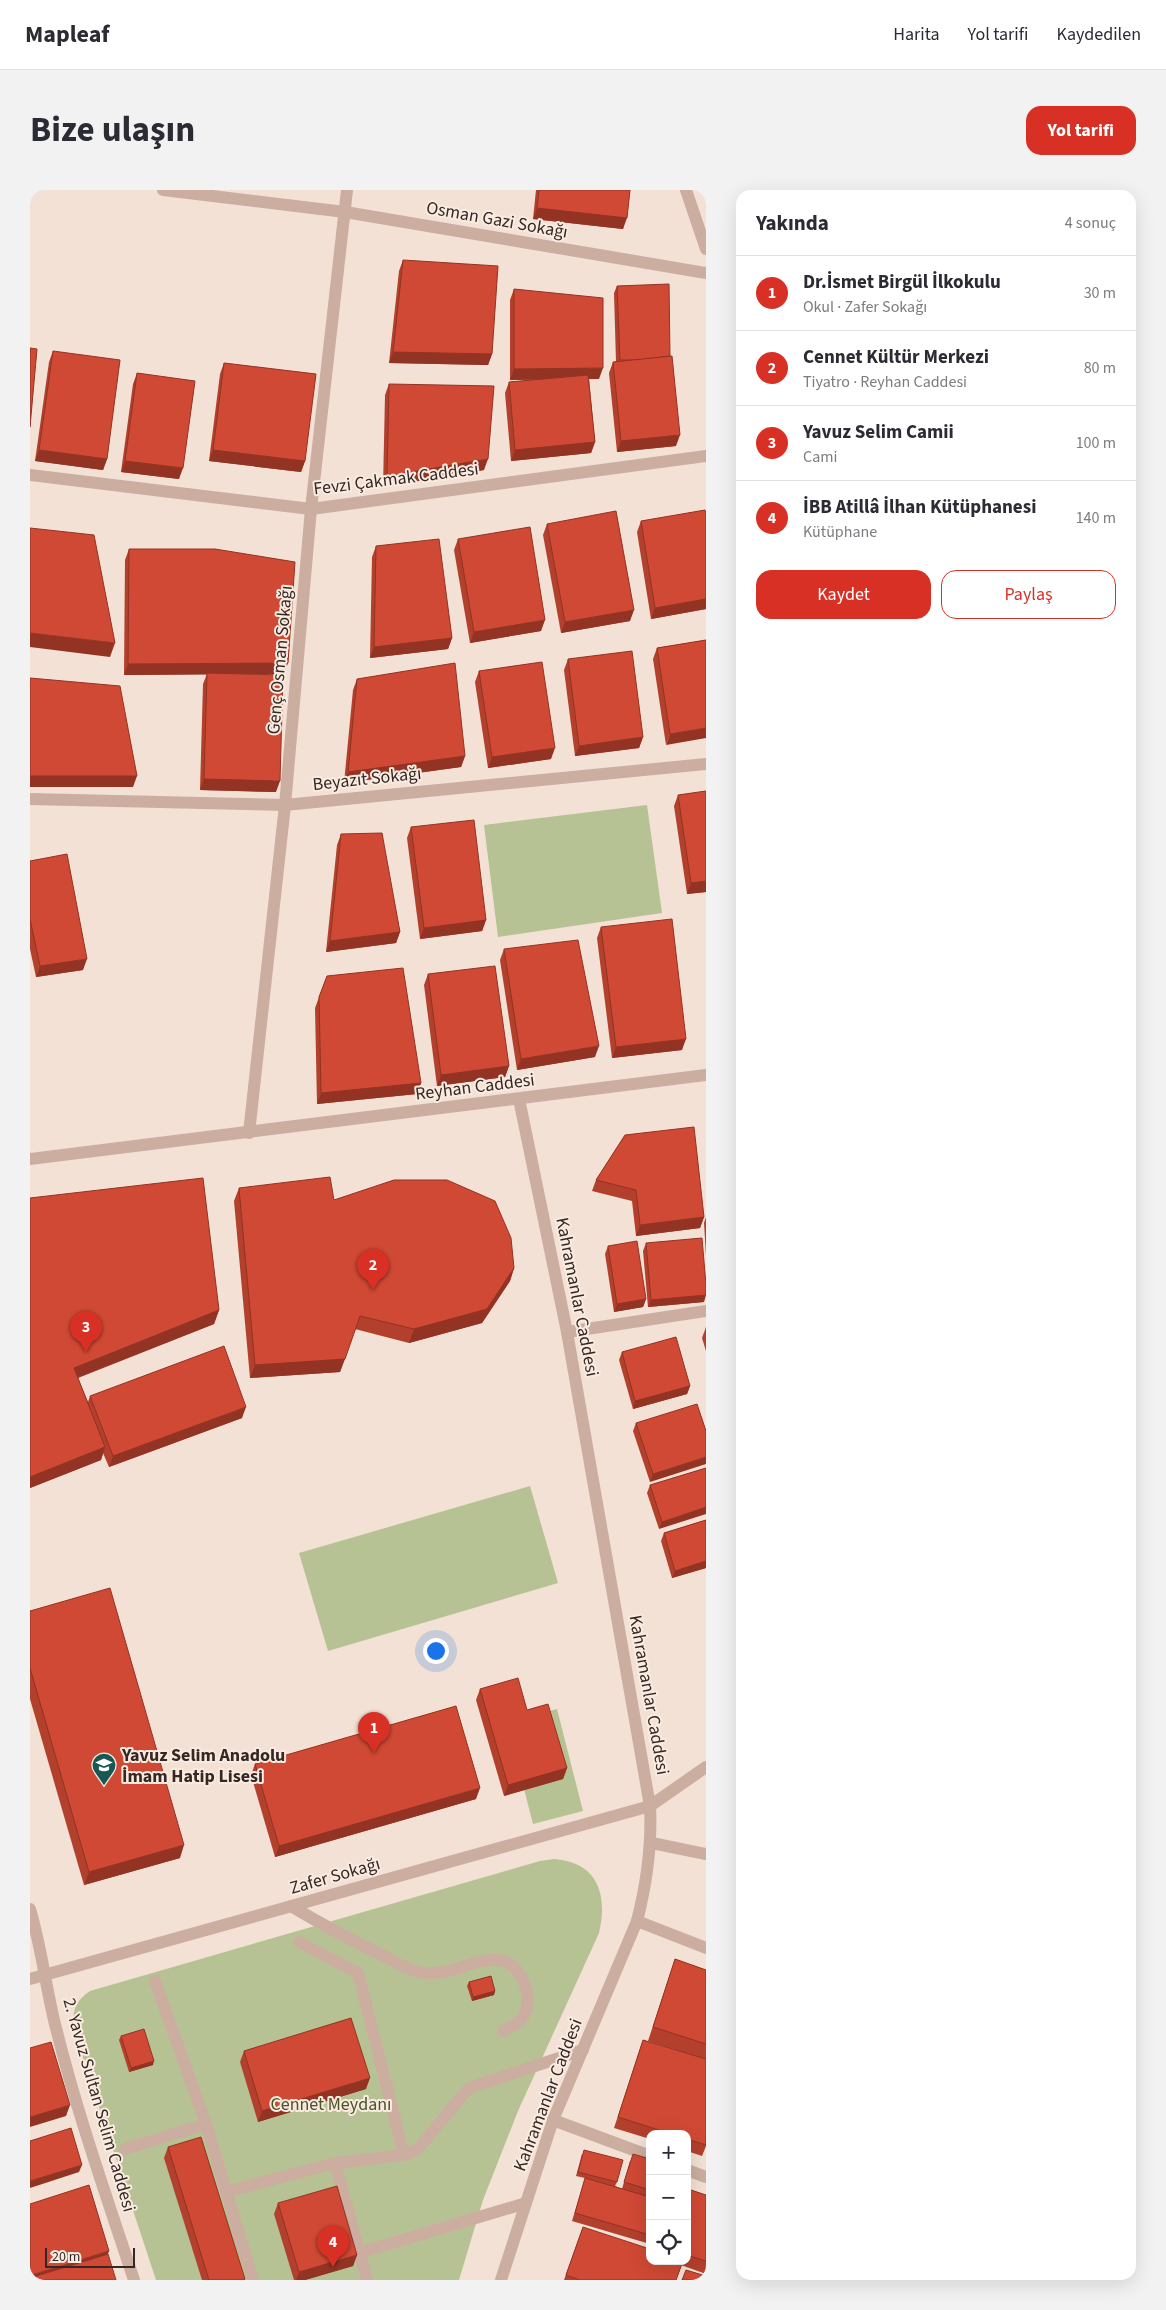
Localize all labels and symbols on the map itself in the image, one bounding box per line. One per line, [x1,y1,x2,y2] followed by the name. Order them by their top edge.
[424,195,570,245] street label: Osman Gazi Sokağı
[312,456,480,502] street label: Fevzi Çakmak Caddesi
[261,585,299,735] street label: Genç Osman Sokağı
[311,761,423,797] street label: Beyazıt Sokağı
[414,1067,536,1107] street label: Reyhan Caddesi
[549,1215,605,1379] street label: Kahramanlar Caddesi
[357,1249,389,1290] pin: 2
[70,1311,102,1352] pin: 3
[623,1613,675,1777] street label: Kahramanlar Caddesi
[423,1638,449,1664] your location
[358,1712,390,1753] pin: 1
[121,1743,285,1789] place label: Yavuz Selim Anadolu İmam Hatip Lisesi
[91,1752,117,1786] school or university icon: Yavuz Selim Anadolu İmam Hatip Lisesi
[287,1851,383,1901] street label: Zafer Sokağı
[56,1995,142,2215] street label: 2. Yavuz Sultan Selim Caddesi
[507,2015,589,2175] street label: Kahramanlar Caddesi
[270,2092,392,2117] park label: Cennet Meydanı
[317,2226,349,2267] pin: 4
[45,2245,135,2268] scale bar

